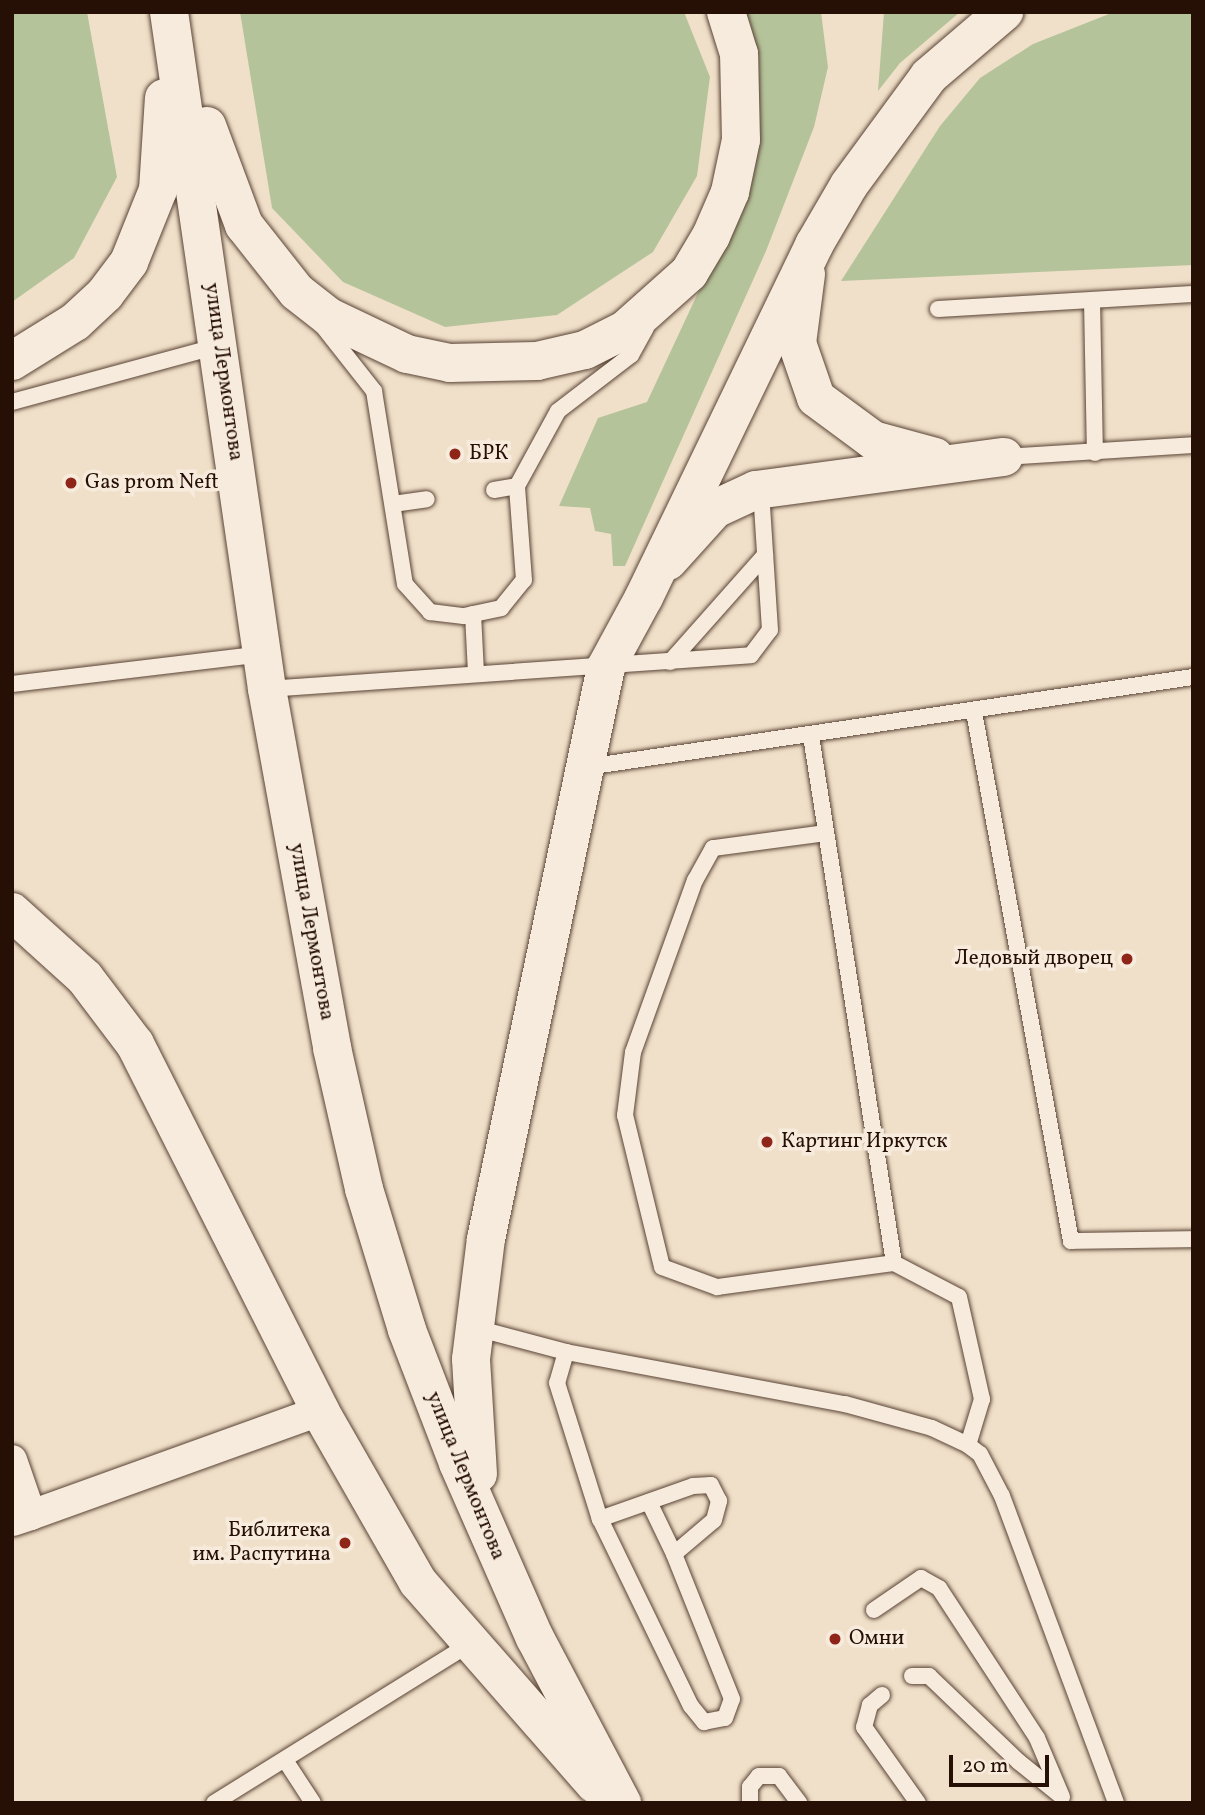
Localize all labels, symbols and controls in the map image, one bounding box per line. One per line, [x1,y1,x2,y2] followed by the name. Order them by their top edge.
[198,281,248,463] street label: улица Лермонтова
[469,441,508,467] place label: БРК
[447,446,463,462] marker: БРК
[85,470,219,496] place label: Gas prom Neft
[63,475,79,491] marker: Gas prom Neft
[283,841,339,1023] street label: улица Лермонтова
[955,946,1113,972] place label: Ледовый дворец
[1119,951,1135,967] marker: Ледовый дворец
[781,1129,948,1155] place label: Картинг Иркутск
[759,1134,775,1150] marker: Картинг Иркутск
[420,1388,510,1564] street label: улица Лермонтова
[193,1518,331,1568] place label: Библитека им. Распутина
[337,1535,353,1551] marker: Библитека им. Распутина
[849,1626,904,1652] place label: Омни
[827,1631,843,1647] marker: Омни
[953,1742,1053,1786] scale bar
[962,1752,1008,1781] text: 20 m

